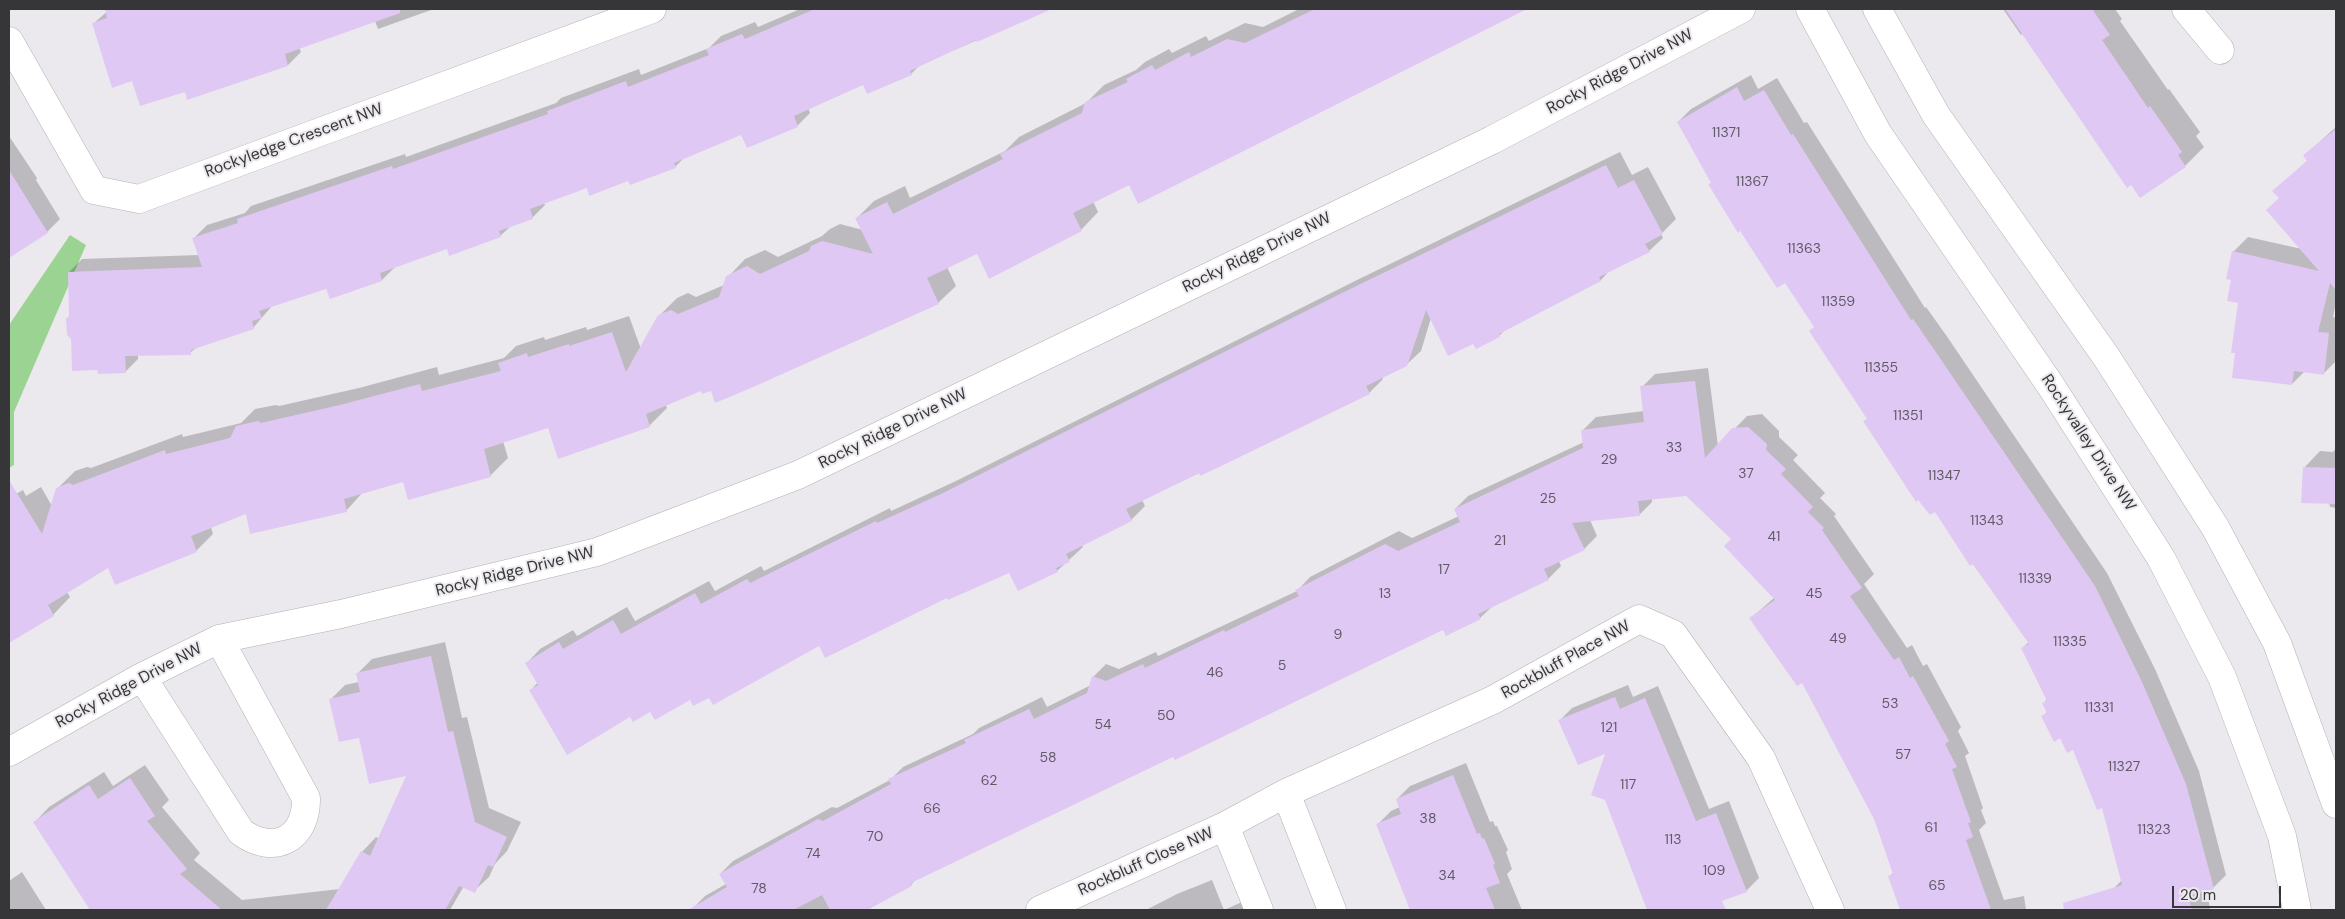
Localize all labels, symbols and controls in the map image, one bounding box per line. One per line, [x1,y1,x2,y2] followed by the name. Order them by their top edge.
[1544,25,1696,119] street label: Rocky Ridge Drive NW
[202,100,386,182] street label: Rockyledge Crescent NW
[1712,125,1740,141] house number: 11371
[1736,174,1768,190] house number: 11367
[1180,209,1334,297] street label: Rocky Ridge Drive NW
[1787,241,1821,257] house number: 11363
[1821,294,1855,310] house number: 11359
[1864,360,1898,376] house number: 11355
[2037,371,2139,515] street label: Rockyvalley Drive NW
[816,385,970,473] street label: Rocky Ridge Drive NW
[1893,408,1923,424] house number: 11351
[1666,440,1682,456] house number: 33
[1601,452,1617,468] house number: 29
[1738,466,1754,482] house number: 37
[1928,468,1960,484] house number: 11347
[1540,491,1556,507] house number: 25
[1970,513,2004,529] house number: 11343
[1768,529,1780,545] house number: 41
[1494,533,1506,549] house number: 21
[434,543,596,601] street label: Rocky Ridge Drive NW
[1438,562,1450,578] house number: 17
[2018,571,2052,587] house number: 11339
[1379,586,1391,602] house number: 13
[1805,586,1823,602] house number: 45
[1498,617,1634,703] street label: Rockbluff Place NW
[1334,627,1342,643] house number: 9
[1829,631,1847,647] house number: 49
[2053,634,2087,650] house number: 11335
[53,639,205,733] street label: Rocky Ridge Drive NW
[1278,658,1286,674] house number: 5
[1206,665,1224,681] house number: 46
[1882,696,1898,712] house number: 53
[2084,700,2114,716] house number: 11331
[1157,708,1175,724] house number: 50
[1094,717,1112,733] house number: 54
[1601,720,1617,736] house number: 121
[1895,747,1911,763] house number: 57
[1039,750,1057,766] house number: 58
[2108,759,2140,775] house number: 11327
[981,773,997,789] house number: 62
[1620,777,1636,793] house number: 117
[923,801,941,817] house number: 66
[1420,811,1436,827] house number: 38
[1924,820,1938,836] house number: 61
[2137,822,2171,838] house number: 11323
[1075,824,1217,900] street label: Rockbluff Close NW
[867,829,883,845] house number: 70
[1664,832,1682,848] house number: 113
[805,846,821,862] house number: 74
[1703,863,1725,879] house number: 109
[1439,868,1455,884] house number: 34
[2175,876,2284,908] scale bar
[1928,878,1946,894] house number: 65
[751,881,767,897] house number: 78
[2180,885,2216,905] text: 20 m

